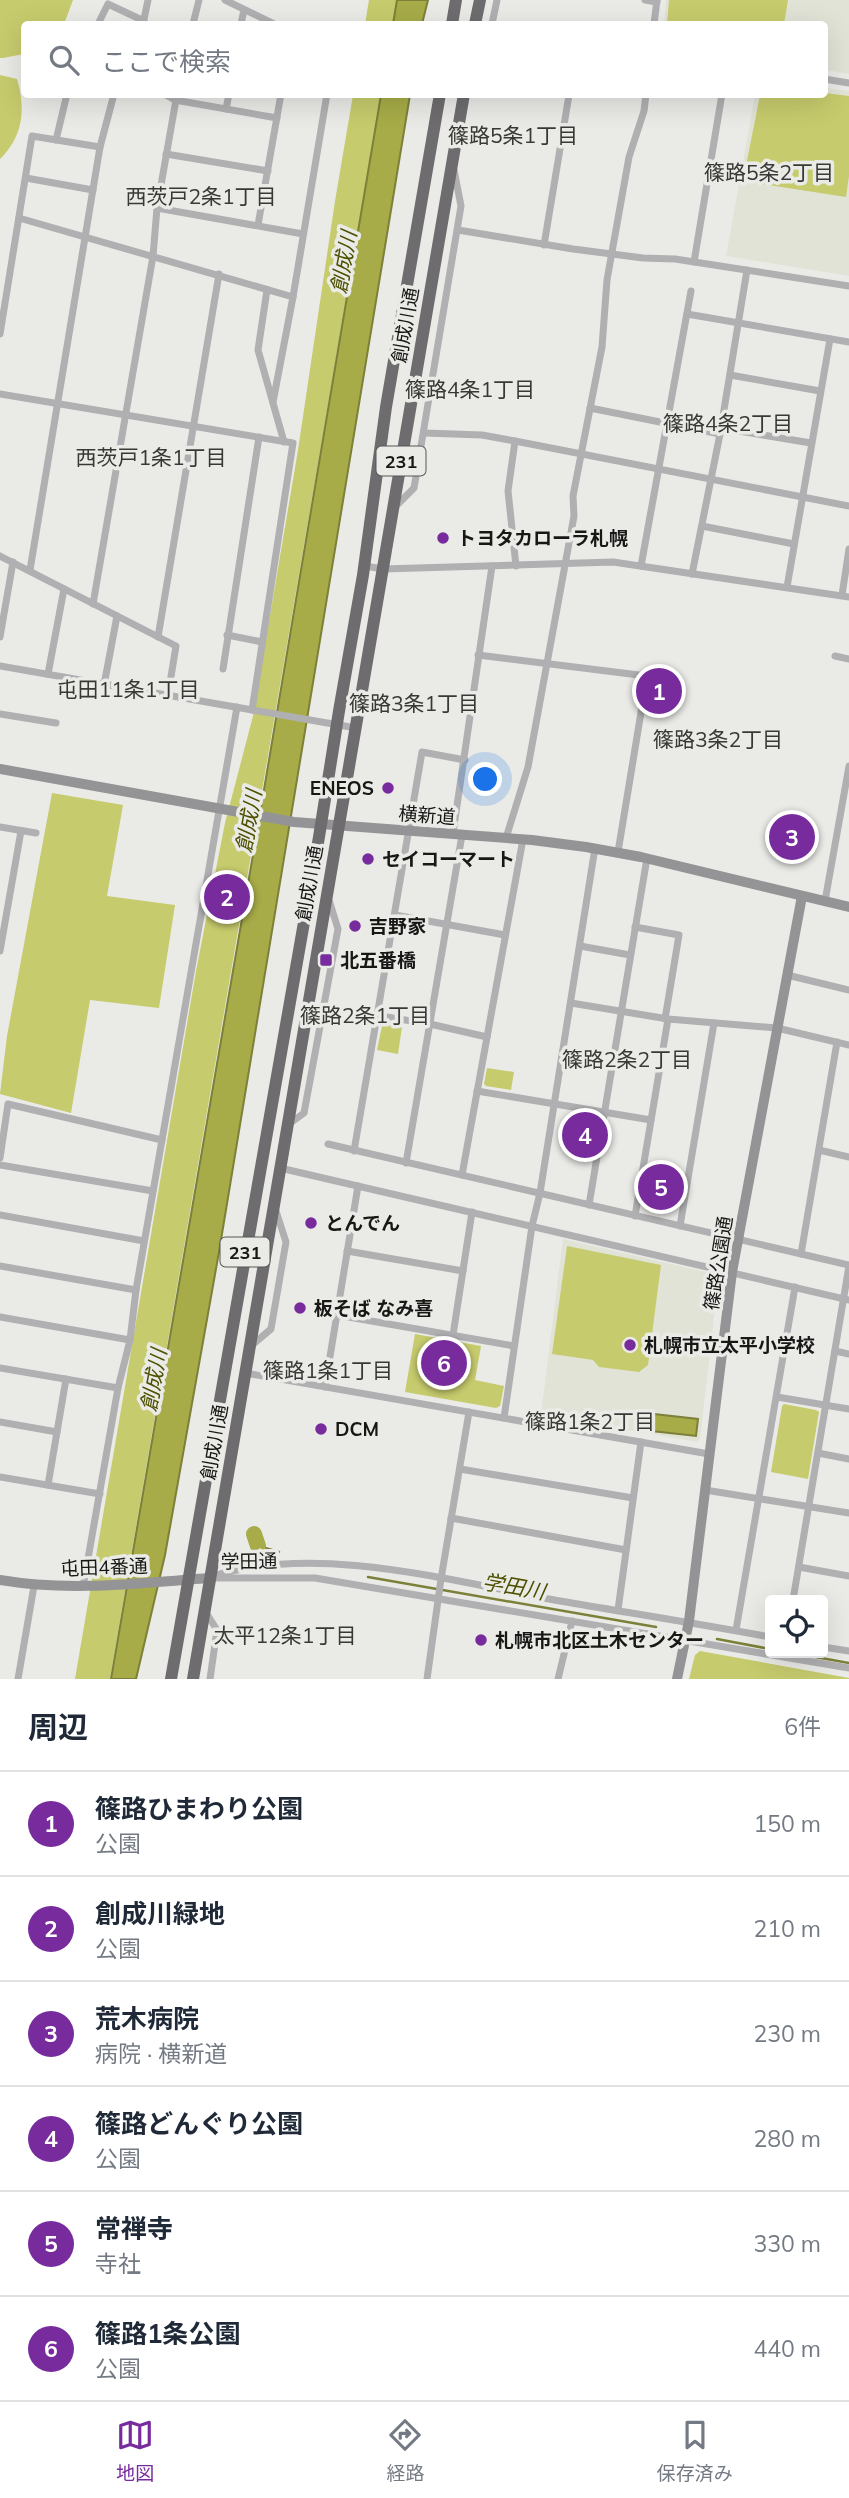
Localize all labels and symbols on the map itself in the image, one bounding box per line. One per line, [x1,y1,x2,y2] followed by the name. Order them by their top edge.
[448,122,578,148] district label: 篠路5条1丁目
[704,159,834,185] district label: 篠路5条2丁目
[125,183,277,209] district label: 西茨戸2条1丁目
[325,227,362,295] water label: 創成川
[387,285,423,365] street label: 創成川通
[405,376,535,402] district label: 篠路4条1丁目
[663,410,793,436] district label: 篠路4条2丁目
[75,444,227,470] district label: 西茨戸1条1丁目
[376,447,426,476] road number: 231
[457,526,628,550] place label: トヨタカローラ札幌
[435,530,451,546] marker: トヨタカローラ札幌
[636,665,682,717] pin: 1
[57,676,199,702] district label: 屯田11条1丁目
[349,690,479,716] district label: 篠路3条1丁目
[653,726,783,752] district label: 篠路3条2丁目
[468,762,502,796] your location
[310,776,374,800] place label: ENEOS
[380,780,396,796] marker: ENEOS
[230,786,267,854] water label: 創成川
[398,801,456,829] street label: 横新道
[769,811,815,863] pin: 3
[291,843,327,923] street label: 創成川通
[382,847,515,871] place label: セイコーマート
[360,851,376,867] marker: セイコーマート
[204,871,250,923] pin: 2
[369,914,426,938] place label: 吉野家
[347,918,363,934] marker: 吉野家
[340,948,416,972] place label: 北五番橋
[318,952,334,968] marker: 北五番橋
[300,1002,430,1028] district label: 篠路2条1丁目
[562,1046,692,1072] district label: 篠路2条2丁目
[562,1109,608,1161] pin: 4
[638,1161,684,1213] pin: 5
[325,1211,400,1235] place label: とんでん
[699,1214,737,1312] street label: 篠路公園通
[303,1215,319,1231] marker: とんでん
[220,1238,270,1266] road number: 231
[314,1296,433,1320] place label: 板そば なみ喜
[292,1300,308,1316] marker: 板そば なみ喜
[644,1333,815,1357] place label: 札幌市立太平小学校
[421,1337,467,1389] pin: 6
[622,1337,638,1353] marker: 札幌市立太平小学校
[135,1345,172,1413] water label: 創成川
[263,1357,393,1383] district label: 篠路1条1丁目
[196,1402,232,1482] street label: 創成川通
[525,1408,655,1434] district label: 篠路1条2丁目
[335,1417,379,1441] place label: DCM
[313,1421,329,1437] marker: DCM
[220,1549,278,1573] street label: 学田通
[60,1553,148,1581] street label: 屯田4番通
[481,1568,549,1605] water label: 学田川
[214,1622,356,1648] district label: 太平12条1丁目
[495,1628,704,1652] place label: 札幌市北区土木センター
[473,1632,489,1648] marker: 札幌市北区土木センター

